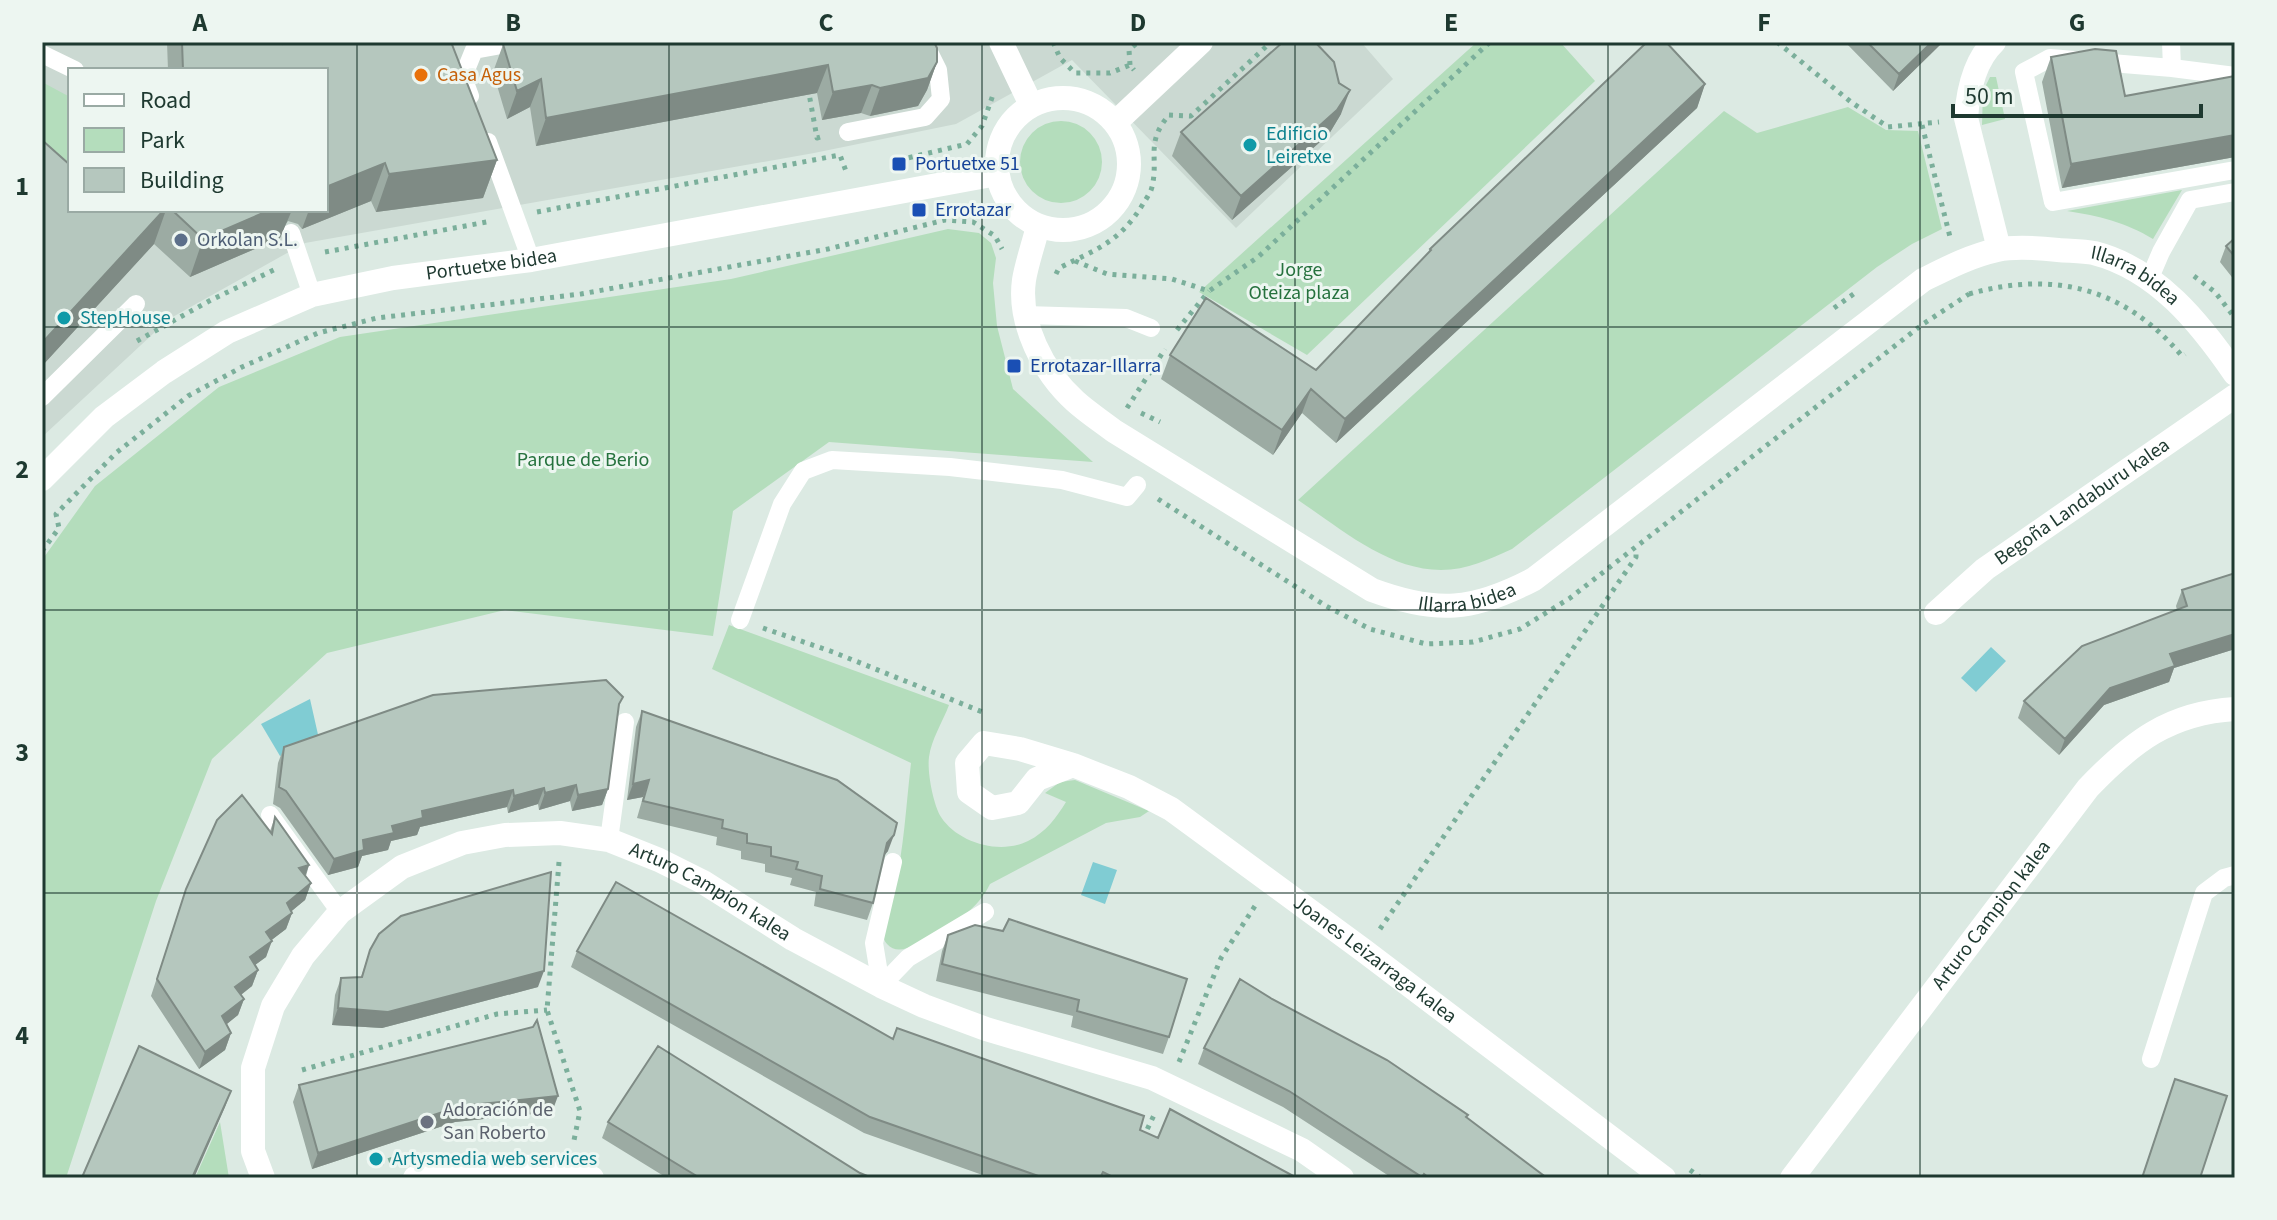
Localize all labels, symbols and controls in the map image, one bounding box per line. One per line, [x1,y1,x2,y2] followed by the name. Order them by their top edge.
[192,4,209,41] text: A
[505,4,521,41] text: B
[818,4,834,41] text: C
[1130,4,1146,41] text: D
[1444,4,1458,41] text: E
[1757,4,1771,41] text: F
[2069,4,2085,41] text: G
[437,61,521,89] place label: Casa Agus
[412,66,430,84] marker: Casa Agus
[68,68,328,212] legend
[1953,68,2201,118] scale bar
[1965,79,2014,114] text: 50 m
[140,83,192,118] text: Road
[1266,120,1332,171] place label: Edificio Leiretxe
[140,123,185,158] text: Park
[1241,136,1259,154] marker: Edificio Leiretxe
[915,150,1020,178] place label: Portuetxe 51
[890,155,908,173] marker: Portuetxe 51
[140,163,224,198] text: Building
[15,168,29,205] text: 1
[935,196,1011,224] place label: Errotazar
[910,201,928,219] marker: Errotazar
[197,226,298,254] place label: Orkolan S.L.
[172,231,190,249] marker: Orkolan S.L.
[2089,239,2186,312] street label: Illarra bidea
[424,242,559,288] street label: Portuetxe bidea
[1248,256,1350,307] park label: Jorge Oteiza plaza
[80,304,171,332] place label: StepHouse
[55,309,73,327] marker: StepHouse
[1030,352,1161,380] place label: Errotazar-Illarra
[1005,357,1023,375] marker: Errotazar-Illarra
[1989,431,2175,572] street label: Begoña Landaburu kalea
[517,446,649,474] park label: Parque de Berio
[15,451,29,488] text: 2
[1416,576,1521,620] street label: Illarra bidea
[15,734,29,771] text: 3
[1925,834,2058,996] street label: Arturo Campion kalea
[625,836,796,948] street label: Arturo Campion kalea
[1287,889,1463,1030] street label: Joanes Leizarraga kalea
[15,1017,29,1054] text: 4
[443,1096,553,1147] place label: Adoración de San Roberto
[418,1113,436,1131] marker: Adoración de San Roberto
[392,1145,597,1173] place label: Artysmedia web services
[367,1150,385,1168] marker: Artysmedia web services

